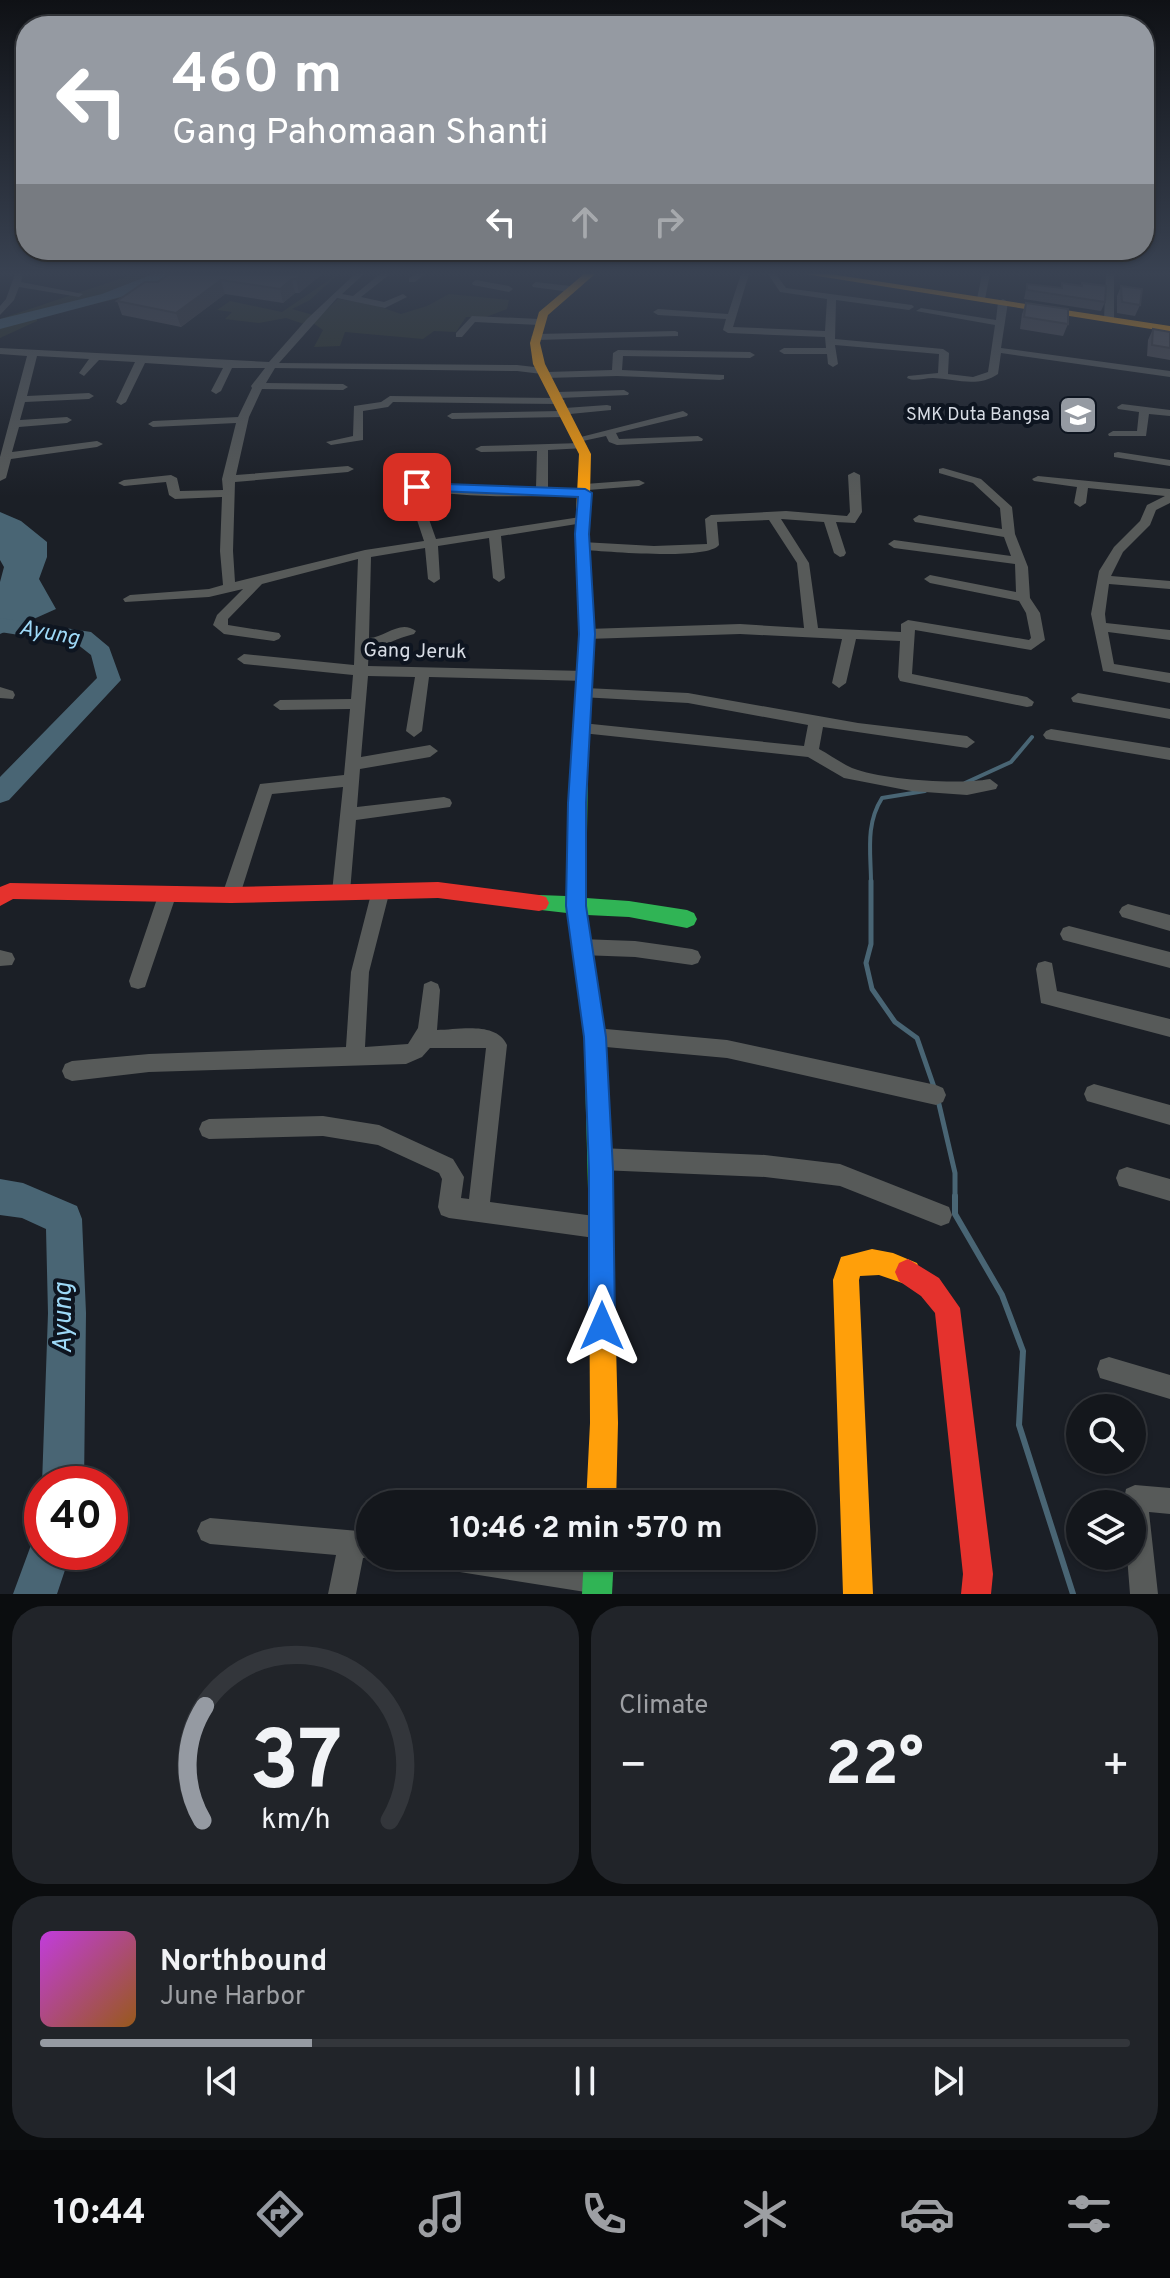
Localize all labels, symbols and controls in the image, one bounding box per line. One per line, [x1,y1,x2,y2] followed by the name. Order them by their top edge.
[172,42,342,112] text: 460 m
[40,48,144,152] icon: left
[172,111,548,157] text: Gang Pahomaan Shanti
[479,200,523,244] icon: left
[563,200,607,244] icon: ahead
[647,200,691,244] icon: right
[1057,394,1099,436] school or university icon: SMK Duta Bangsa
[906,404,1050,427] place label: SMK Duta Bangsa
[383,453,451,521] pin
[395,465,439,509] icon: arrive
[17,615,82,653] water label: Ayung
[363,638,467,666] street label: Gang Jeruk
[48,1281,81,1354] water label: Ayung
[560,1284,644,1368] position arrow
[1066,1394,1146,1570] map controls
[1066,1394,1146,1474] button: search
[24,1466,128,1570] speed limit sign: 40
[1066,1490,1146,1570] button: layers
[449,1511,723,1548] text: 10:46 · 2 min · 570 m
[619,1690,708,1723] text: Climate
[249,1714,342,1819] text: 37
[825,1730,924,1806] text: 22°
[619,1740,647,1796] text: −
[1102,1740,1130,1796] text: +
[261,1803,330,1839] text: km/h
[160,1944,327,1981] text: Northbound
[160,1981,305,2014] text: June Harbor
[200,2059,244,2103] icon: previous
[563,2059,607,2103] icon: pause
[926,2059,970,2103] icon: next
[252,2186,308,2242] icon: directions
[414,2186,470,2242] icon: music
[576,2186,632,2242] icon: phone
[737,2186,793,2242] icon: climate
[899,2186,955,2242] icon: car
[1061,2186,1117,2242] icon: filters
[53,2191,146,2237] text: 10:44

